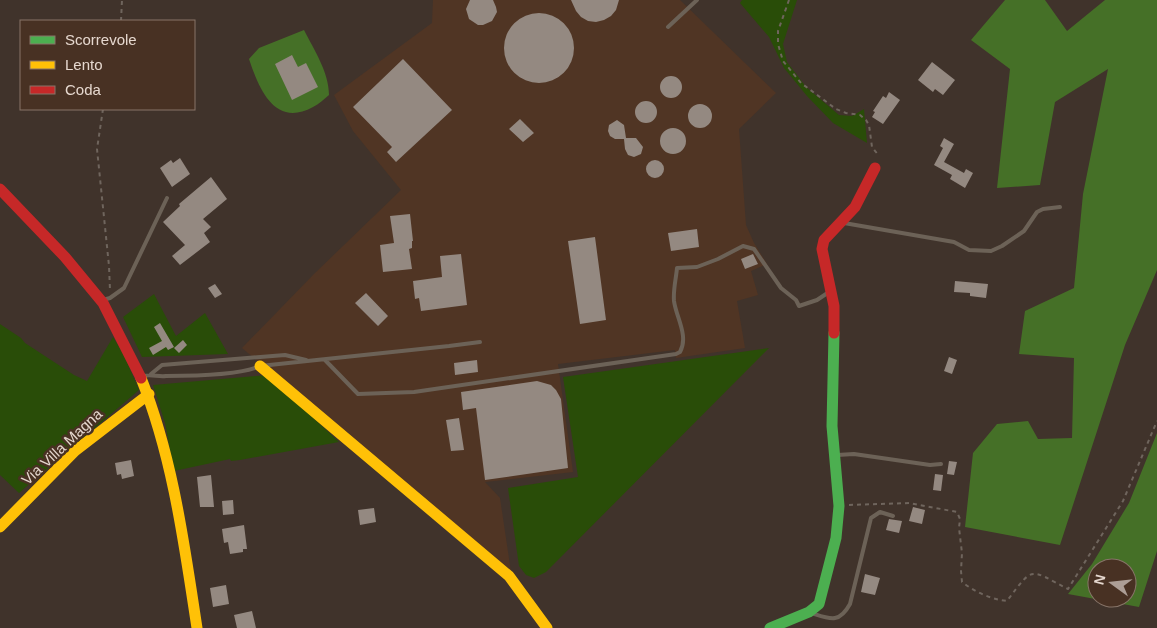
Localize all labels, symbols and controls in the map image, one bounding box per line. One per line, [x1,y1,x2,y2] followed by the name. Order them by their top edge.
[20,20,195,110] legend
[65,31,137,48] text: Scorrevole
[65,56,103,73] text: Lento
[65,81,102,98] text: Coda
[18,405,106,488] street label: Via Villa Magna
[1087,558,1137,608] north arrow
[1090,573,1108,587] text: N

